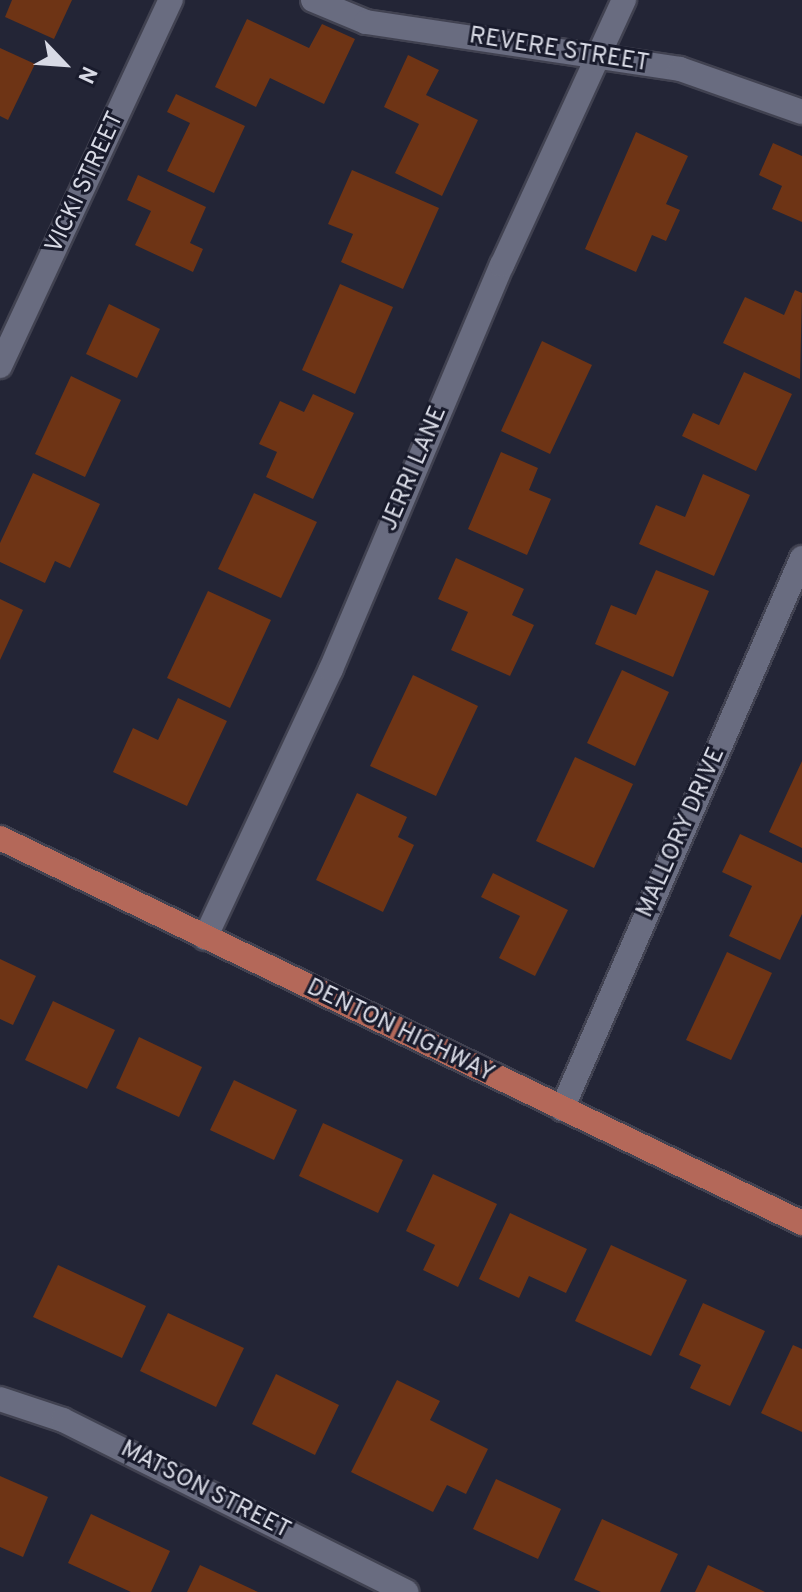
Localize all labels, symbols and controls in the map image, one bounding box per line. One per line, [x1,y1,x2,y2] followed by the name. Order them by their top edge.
[467,23,651,79] street label: REVERE STREET
[24,24,104,104] north arrow
[71,61,102,87] text: N
[41,108,131,258] street label: VICKI STREET
[376,402,454,536] street label: JERRI LANE
[631,743,733,923] street label: MALLORY DRIVE
[301,974,499,1090] street label: DENTON HIGHWAY
[115,1436,295,1546] street label: MATSON STREET

